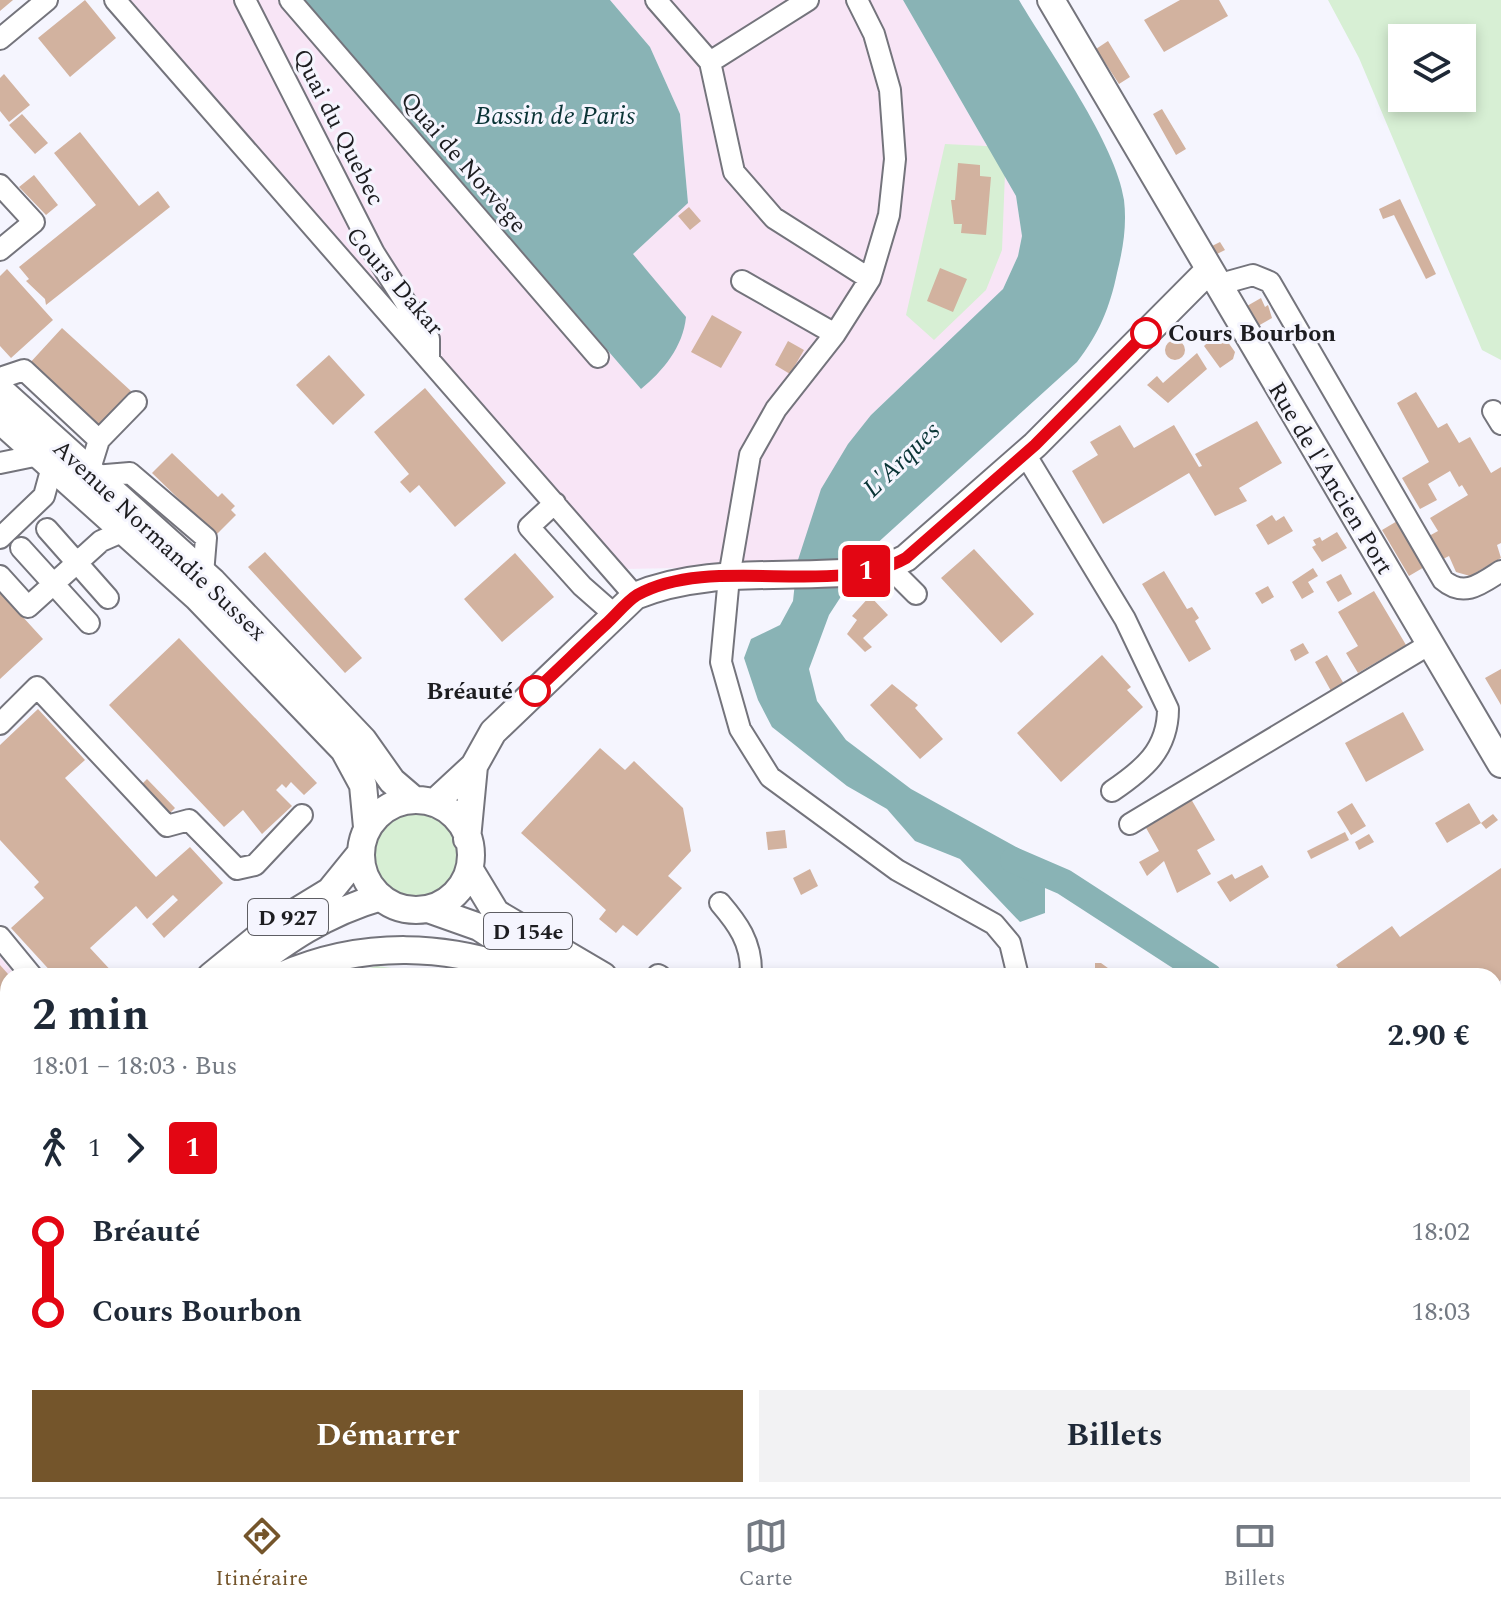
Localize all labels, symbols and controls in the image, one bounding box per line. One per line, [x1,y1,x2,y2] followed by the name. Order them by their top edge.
[1388,24,1476,112] map controls
[1388,24,1476,112] button: layers
[283,43,393,212] street label: Quai du Quebec
[391,84,535,242] street label: Quai de Norvège
[475,96,635,136] water label: Bassin de Paris
[337,219,452,344] street label: Cours Dakar
[1168,316,1336,352] place label: Cours Bourbon
[1131,318,1161,348] marker: Cours Bourbon
[1258,375,1402,582] street label: Rue de l'Ancien Port
[854,412,950,507] water label: L'Arques
[44,432,275,650] street label: Avenue Normandie Sussex
[840,545,892,597] line badge: 1
[858,549,874,592] text: 1
[426,674,513,710] place label: Bréauté
[520,676,550,706] marker: Bréauté
[248,899,328,935] road number: D 927
[484,913,572,949] road number: D 154e
[32,982,149,1049] text: 2 min
[1387,1013,1470,1059] text: 2.90 €
[32,1046,237,1086] text: 18:01 – 18:03 · Bus
[32,1126,76,1170] icon: walk
[113,1126,157,1170] icon: forward
[185,1126,201,1169] text: 1
[88,1128,101,1168] text: 1
[92,1209,200,1255] text: Bréauté
[1411,1212,1470,1252] text: 18:02
[92,1289,302,1335] text: Cours Bourbon
[1411,1292,1470,1332] text: 18:03
[32,1390,743,1482] button: Démarrer
[759,1390,1470,1482] button: Billets
[215,1514,308,1595] tab: Itinéraire
[739,1514,793,1595] tab: Carte
[1223,1514,1286,1595] tab: Billets

